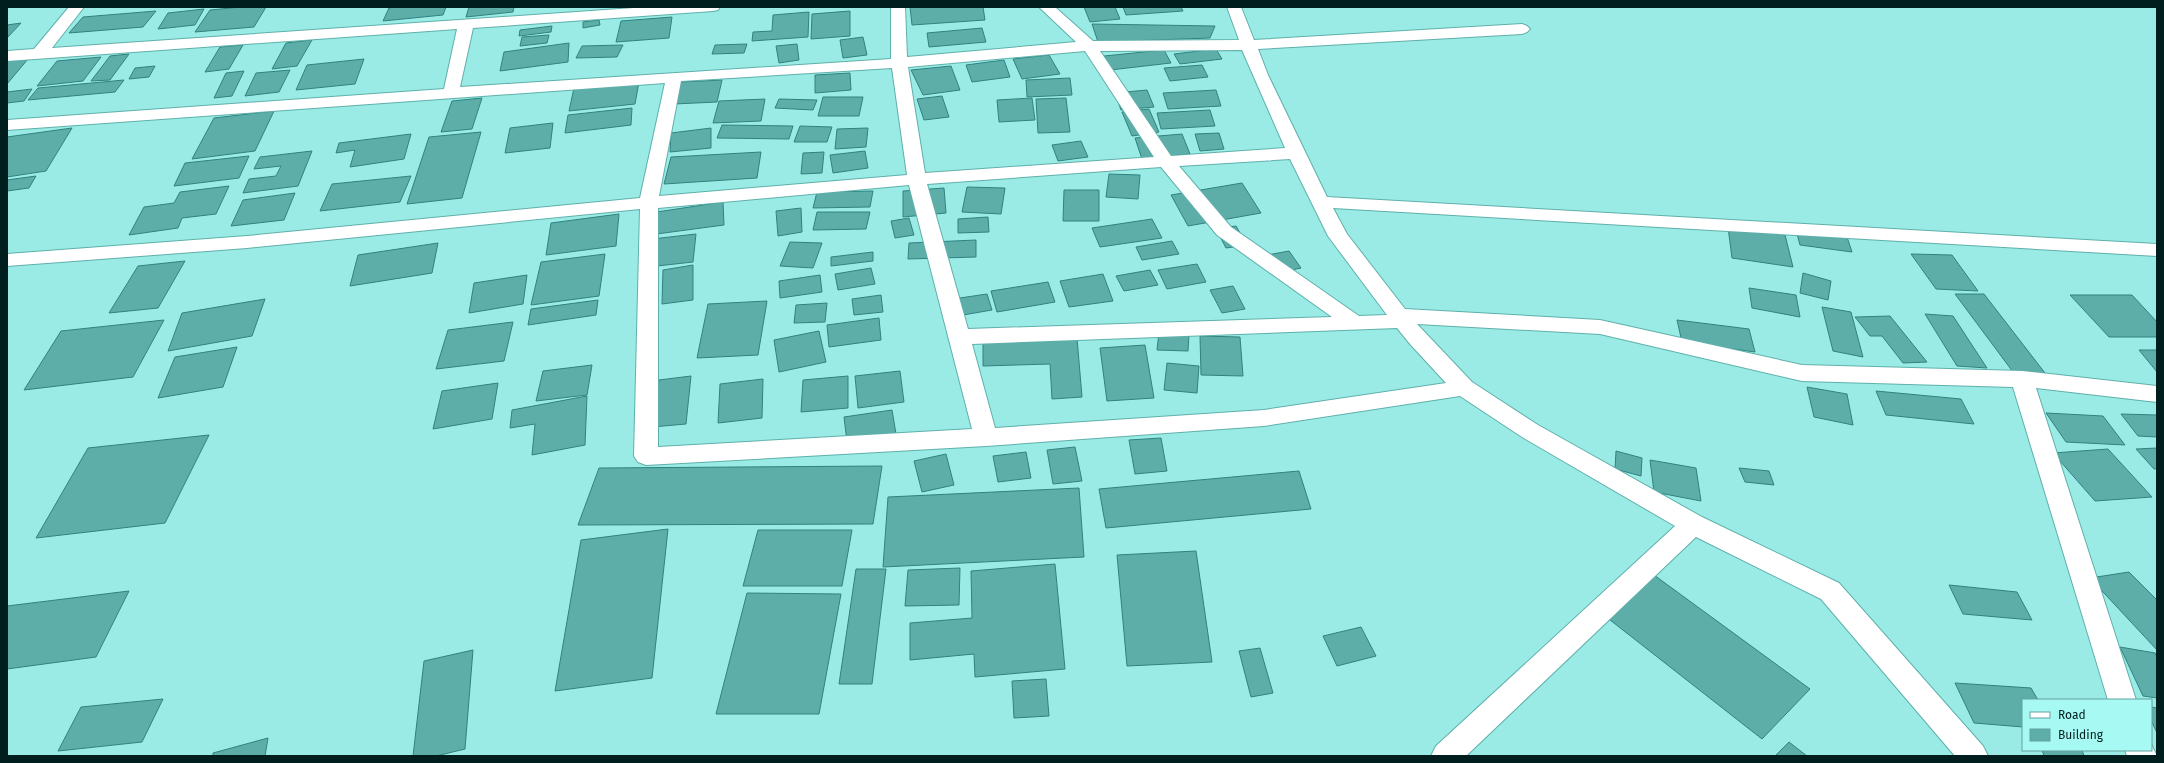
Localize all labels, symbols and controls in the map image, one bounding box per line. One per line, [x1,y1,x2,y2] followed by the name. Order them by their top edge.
[2022,699,2152,751] legend
[2058,708,2086,722] text: Road
[2058,728,2104,742] text: Building

